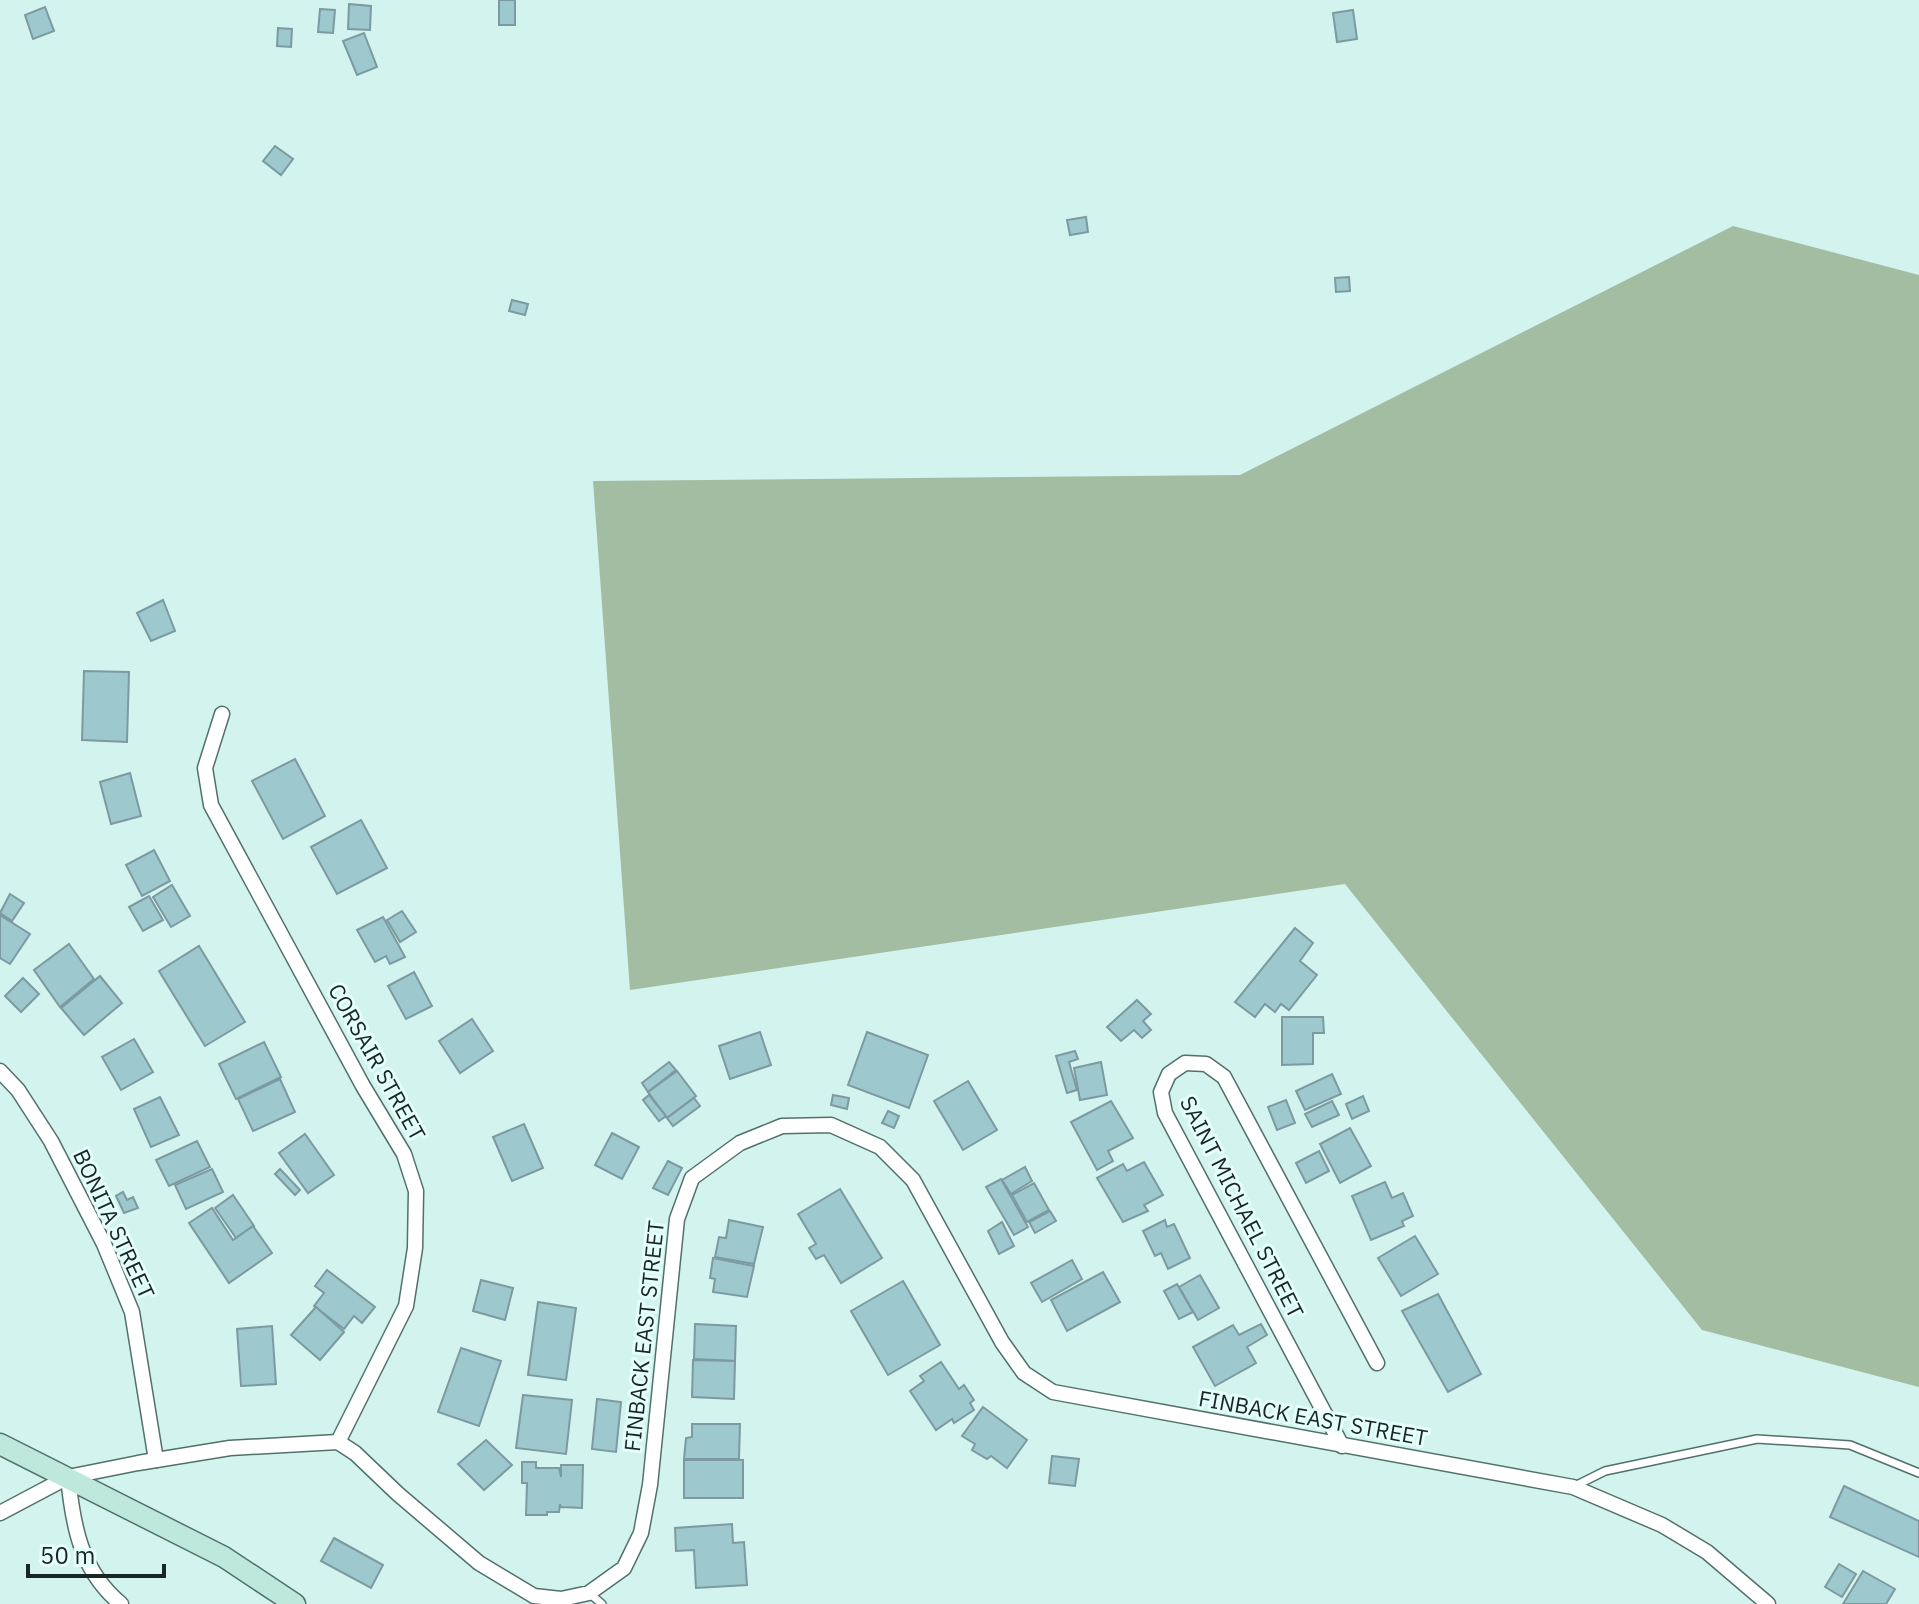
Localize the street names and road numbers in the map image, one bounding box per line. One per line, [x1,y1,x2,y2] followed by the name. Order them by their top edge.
[322,978,433,1146] street label: CORSAIR STREET
[1174,1091,1311,1323] street label: SAINT MICHAEL STREET
[67,1144,162,1304] street label: BONITA STREET
[617,1219,670,1453] street label: FINBACK EAST STREET
[1196,1383,1430,1452] street label: FINBACK EAST STREET

